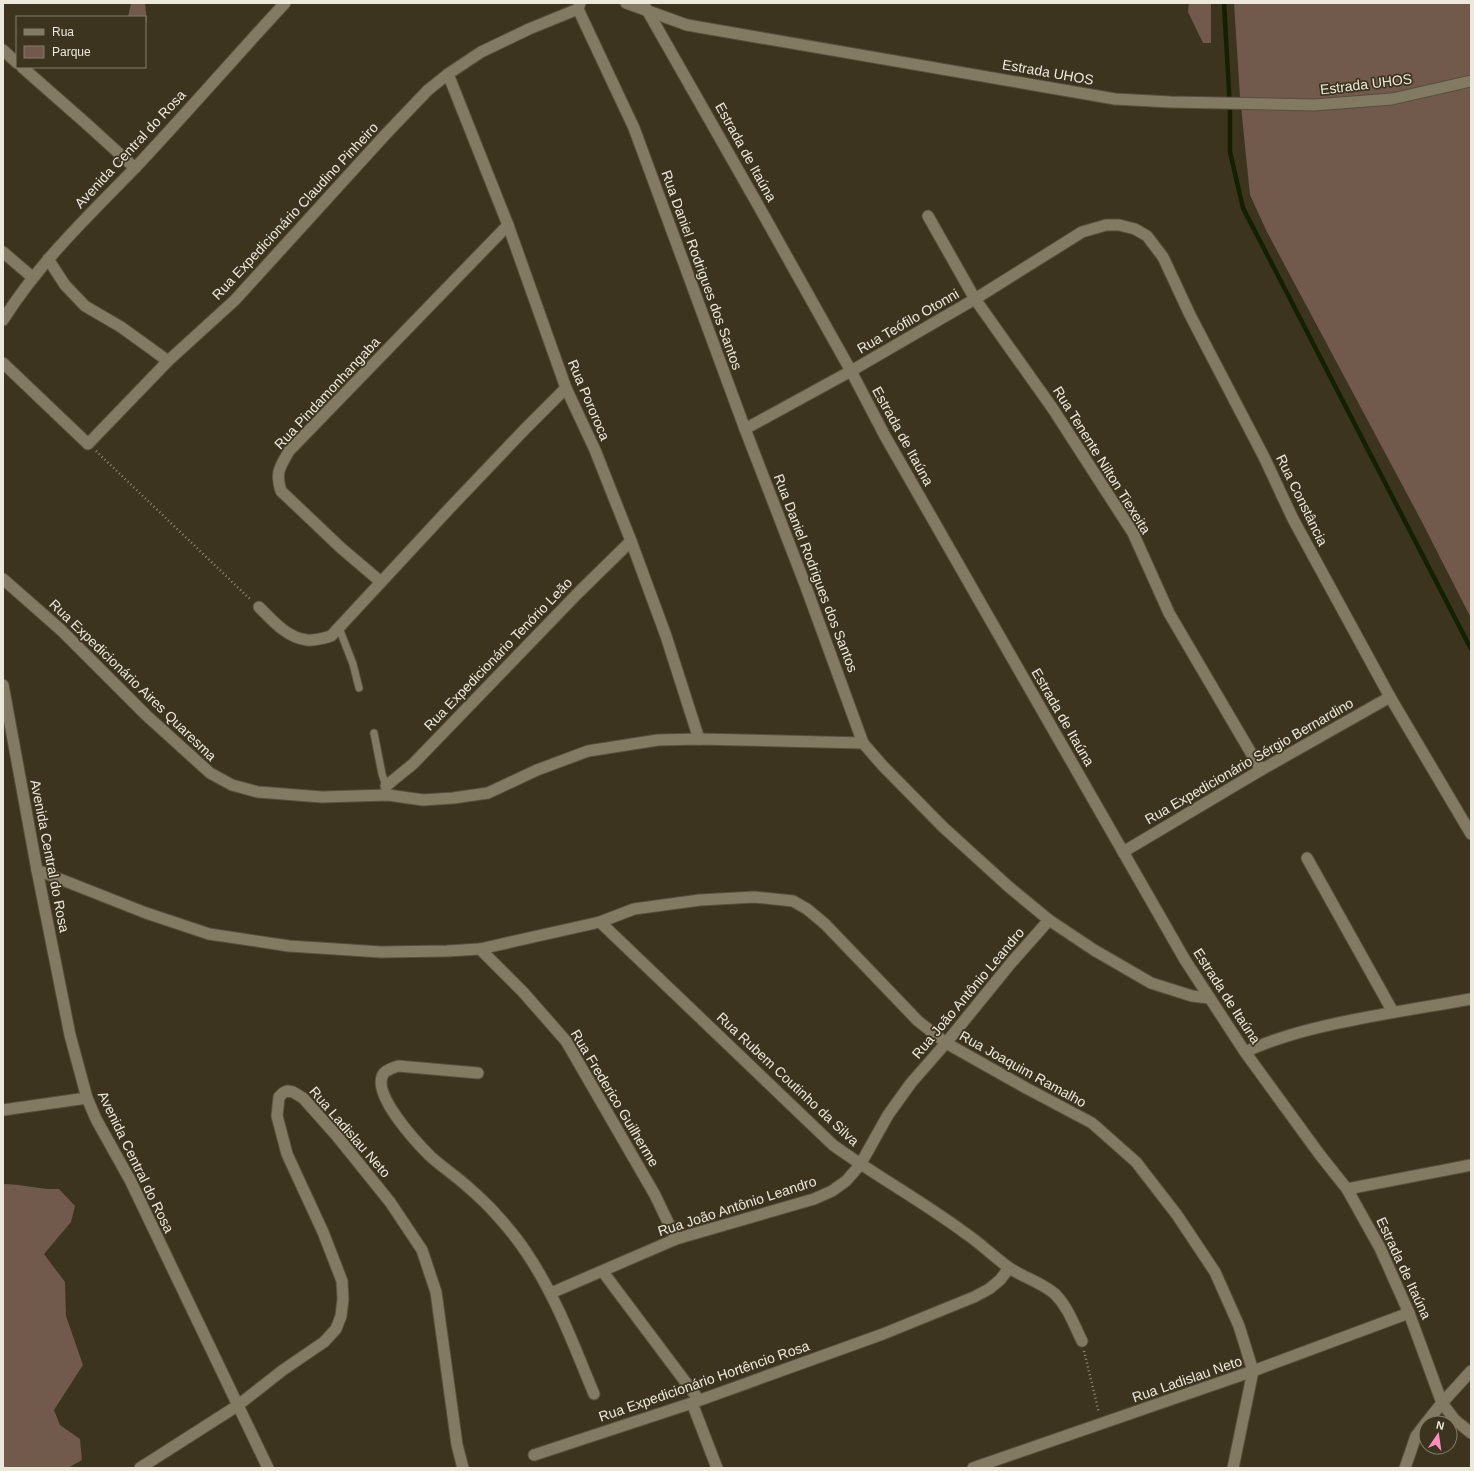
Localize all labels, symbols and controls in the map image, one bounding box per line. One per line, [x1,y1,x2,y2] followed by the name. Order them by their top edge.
[16,16,146,68] legend
[52,25,74,39] text: Rua
[52,45,91,59] text: Parque
[1001,56,1095,88] street label: Estrada UHOS
[1319,70,1413,98] street label: Estrada UHOS
[71,87,189,211] street label: Avenida Central do Rosa
[712,100,780,204] street label: Estrada de Itaúna
[209,119,381,303] street label: Rua Expedicionário Claudino Pinheiro
[658,168,746,372] street label: Rua Daniel Rodrigues dos Santos
[854,285,962,357] street label: Rua Teófilo Otonni
[271,334,383,452] street label: Rua Pindamonhangaba
[565,357,613,443] street label: Rua Pororoca
[1050,383,1154,537] street label: Rua Tenente Nilton Tiexeita
[869,384,937,488] street label: Estrada de Itaúna
[1273,452,1331,548] street label: Rua Constância
[771,472,861,674] street label: Rua Daniel Rodrigues dos Santos
[421,574,575,734] street label: Rua Expedicionário Tenório Leão
[46,596,220,764] street label: Rua Expedicionário Aires Quaresma
[1028,665,1098,769] street label: Estrada de Itaúna
[1142,694,1356,827] street label: Rua Expedicionário Sérgio Bernardino
[27,778,73,934] street label: Avenida Central do Rosa
[909,924,1028,1062] street label: Rua João Antônio Leandro
[1190,945,1264,1047] street label: Estrada de Itaúna
[714,1009,862,1149] street label: Rua Rubem Coutinho da Silva
[568,1027,662,1170] street label: Rua Frederico Guilherme
[957,1027,1089,1111] street label: Rua Joaquim Ramalho
[306,1083,394,1181] street label: Rua Ladislau Neto
[95,1089,177,1236] street label: Avenida Central do Rosa
[656,1173,819,1239] street label: Rua João Antônio Leandro
[1373,1215,1435,1322] street label: Estrada de Itaúna
[597,1337,812,1425] street label: Rua Expedicionário Hortêncio Rosa
[1130,1353,1244,1405] street label: Rua Ladislau Neto
[1418,1415,1458,1455] north arrow
[1435,1419,1446,1432] text: N

